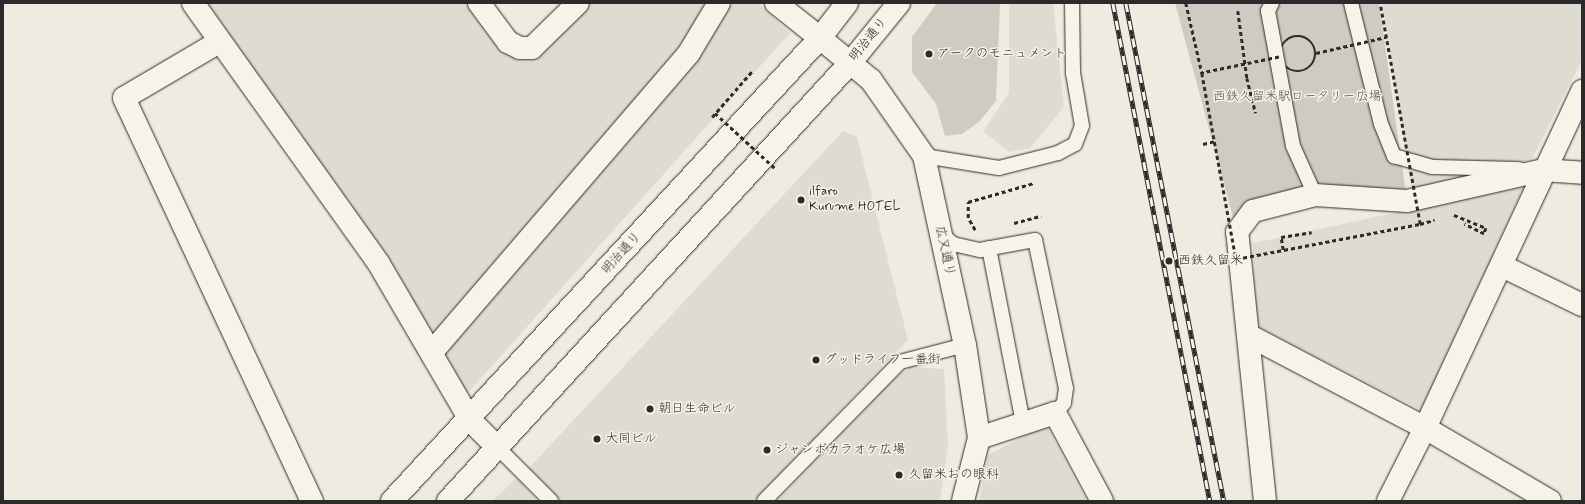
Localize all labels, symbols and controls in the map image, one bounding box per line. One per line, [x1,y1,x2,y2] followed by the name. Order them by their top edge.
[847,15,891,65] street label: 明治通り
[937,46,1066,62] place label: アークのモニュメント
[924,49,934,59] marker: アークのモニュメント
[1213,89,1381,105] park label: 西鉄久留米駅ロータリー広場
[809,185,900,216] place label: ilfaro Kurume HOTEL
[796,195,806,205] marker: ilfaro Kurume HOTEL
[931,224,957,278] street label: 広又通り
[599,229,645,279] street label: 明治通り
[1178,253,1243,269] place label: 西鉄久留米
[1163,255,1175,267] marker: 西鉄久留米
[824,352,941,368] place label: グッドライフ一番街
[811,355,821,365] marker: グッドライフ一番街
[658,401,736,417] place label: 朝日生命ビル
[645,404,655,414] marker: 朝日生命ビル
[605,431,657,447] place label: 大同ビル
[592,434,602,444] marker: 大同ビル
[775,442,905,458] place label: ジャンボカラオケ広場
[762,445,772,455] marker: ジャンボカラオケ広場
[908,467,999,483] place label: 久留米おの眼科
[893,469,905,481] marker: 久留米おの眼科

